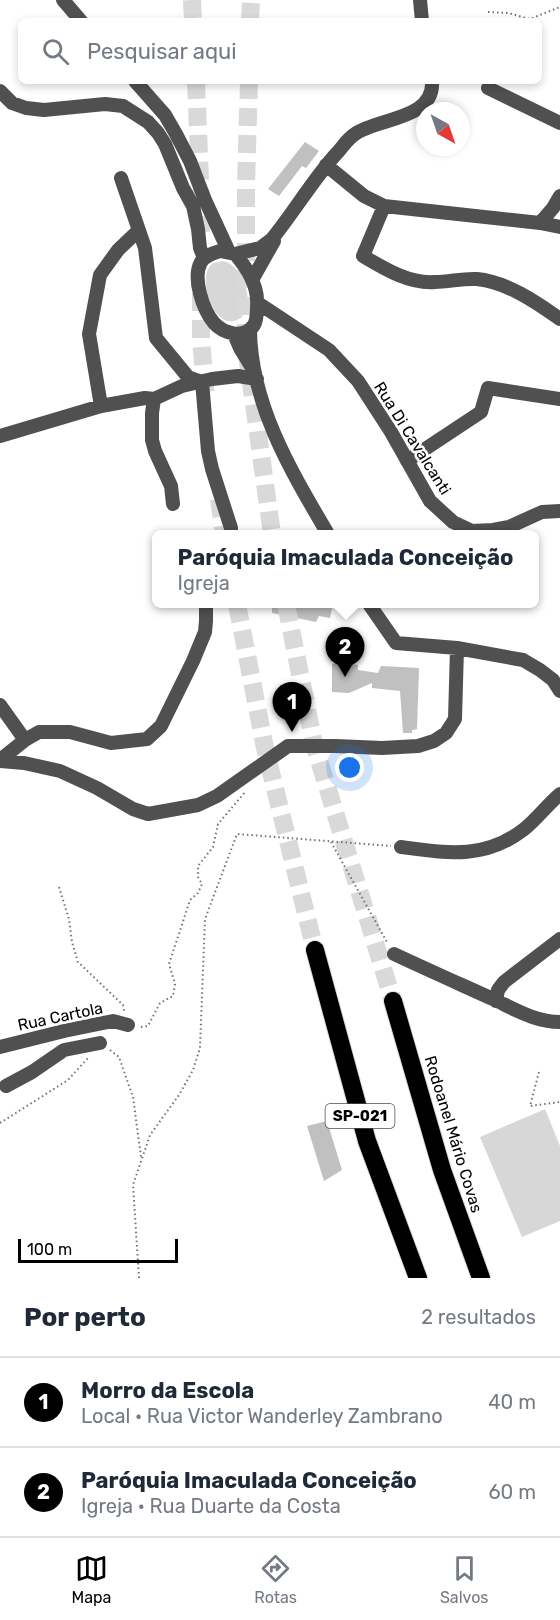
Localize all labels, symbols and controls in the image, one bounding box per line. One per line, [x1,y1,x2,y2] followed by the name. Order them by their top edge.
[18,18,542,84] search box
[39,35,72,68] icon: search
[87,38,237,65] text: Pesquisar aqui
[416,102,470,156] north arrow
[370,378,455,498] street label: Rua Di Cavalcanti
[152,530,539,608] popup
[178,544,513,571] text: Paróquia Imaculada Conceição
[178,571,230,595] text: Igreja
[326,628,364,677] pin: 2
[272,682,312,732] pin: 1
[335,753,364,782] your location
[16,998,104,1035] street label: Rua Cartola
[421,1053,486,1215] street label: Rodoanel Mário Covas
[326,1104,394,1128] road number: SP-021
[18,1236,178,1264] scale bar
[27,1240,72,1259] text: 100 m
[24,1302,146,1333] text: Por perto
[421,1305,536,1329] text: 2 resultados
[81,1377,254,1404] text: Morro da Escola
[39,1390,48,1414] text: 1
[488,1390,536,1414] text: 40 m
[81,1404,443,1428] text: Local · Rua Victor Wanderley Zambrano
[81,1467,417,1494] text: Paróquia Imaculada Conceição
[37,1480,50,1504] text: 2
[489,1480,536,1504] text: 60 m
[81,1494,341,1518] text: Igreja · Rua Duarte da Costa
[71,1552,111,1607] tab: Mapa
[254,1552,297,1607] tab: Rotas
[440,1552,489,1607] tab: Salvos

